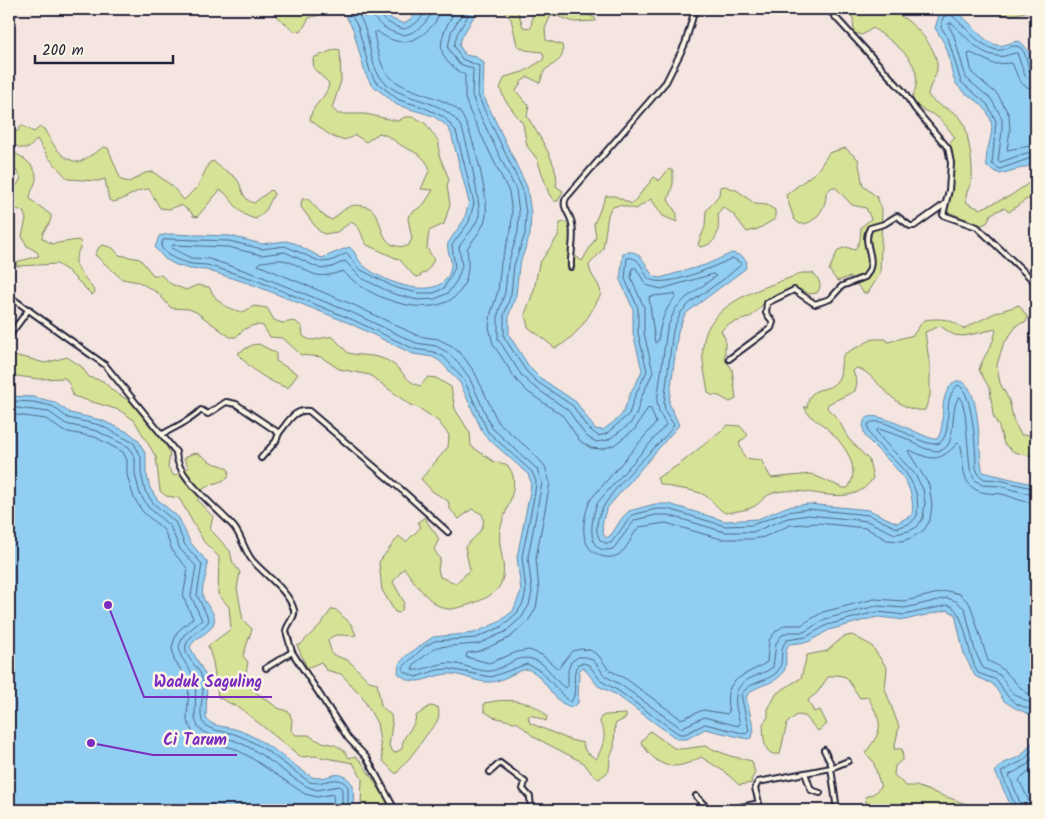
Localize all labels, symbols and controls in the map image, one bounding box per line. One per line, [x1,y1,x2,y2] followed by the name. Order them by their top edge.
[35,32,172,64] scale bar
[42,39,84,63] text: 200 m
[144,666,272,697] callout: Waduk Saguling
[154,670,262,695] text: Waduk Saguling
[153,724,237,755] callout: Ci Tarum
[163,728,227,753] text: Ci Tarum

